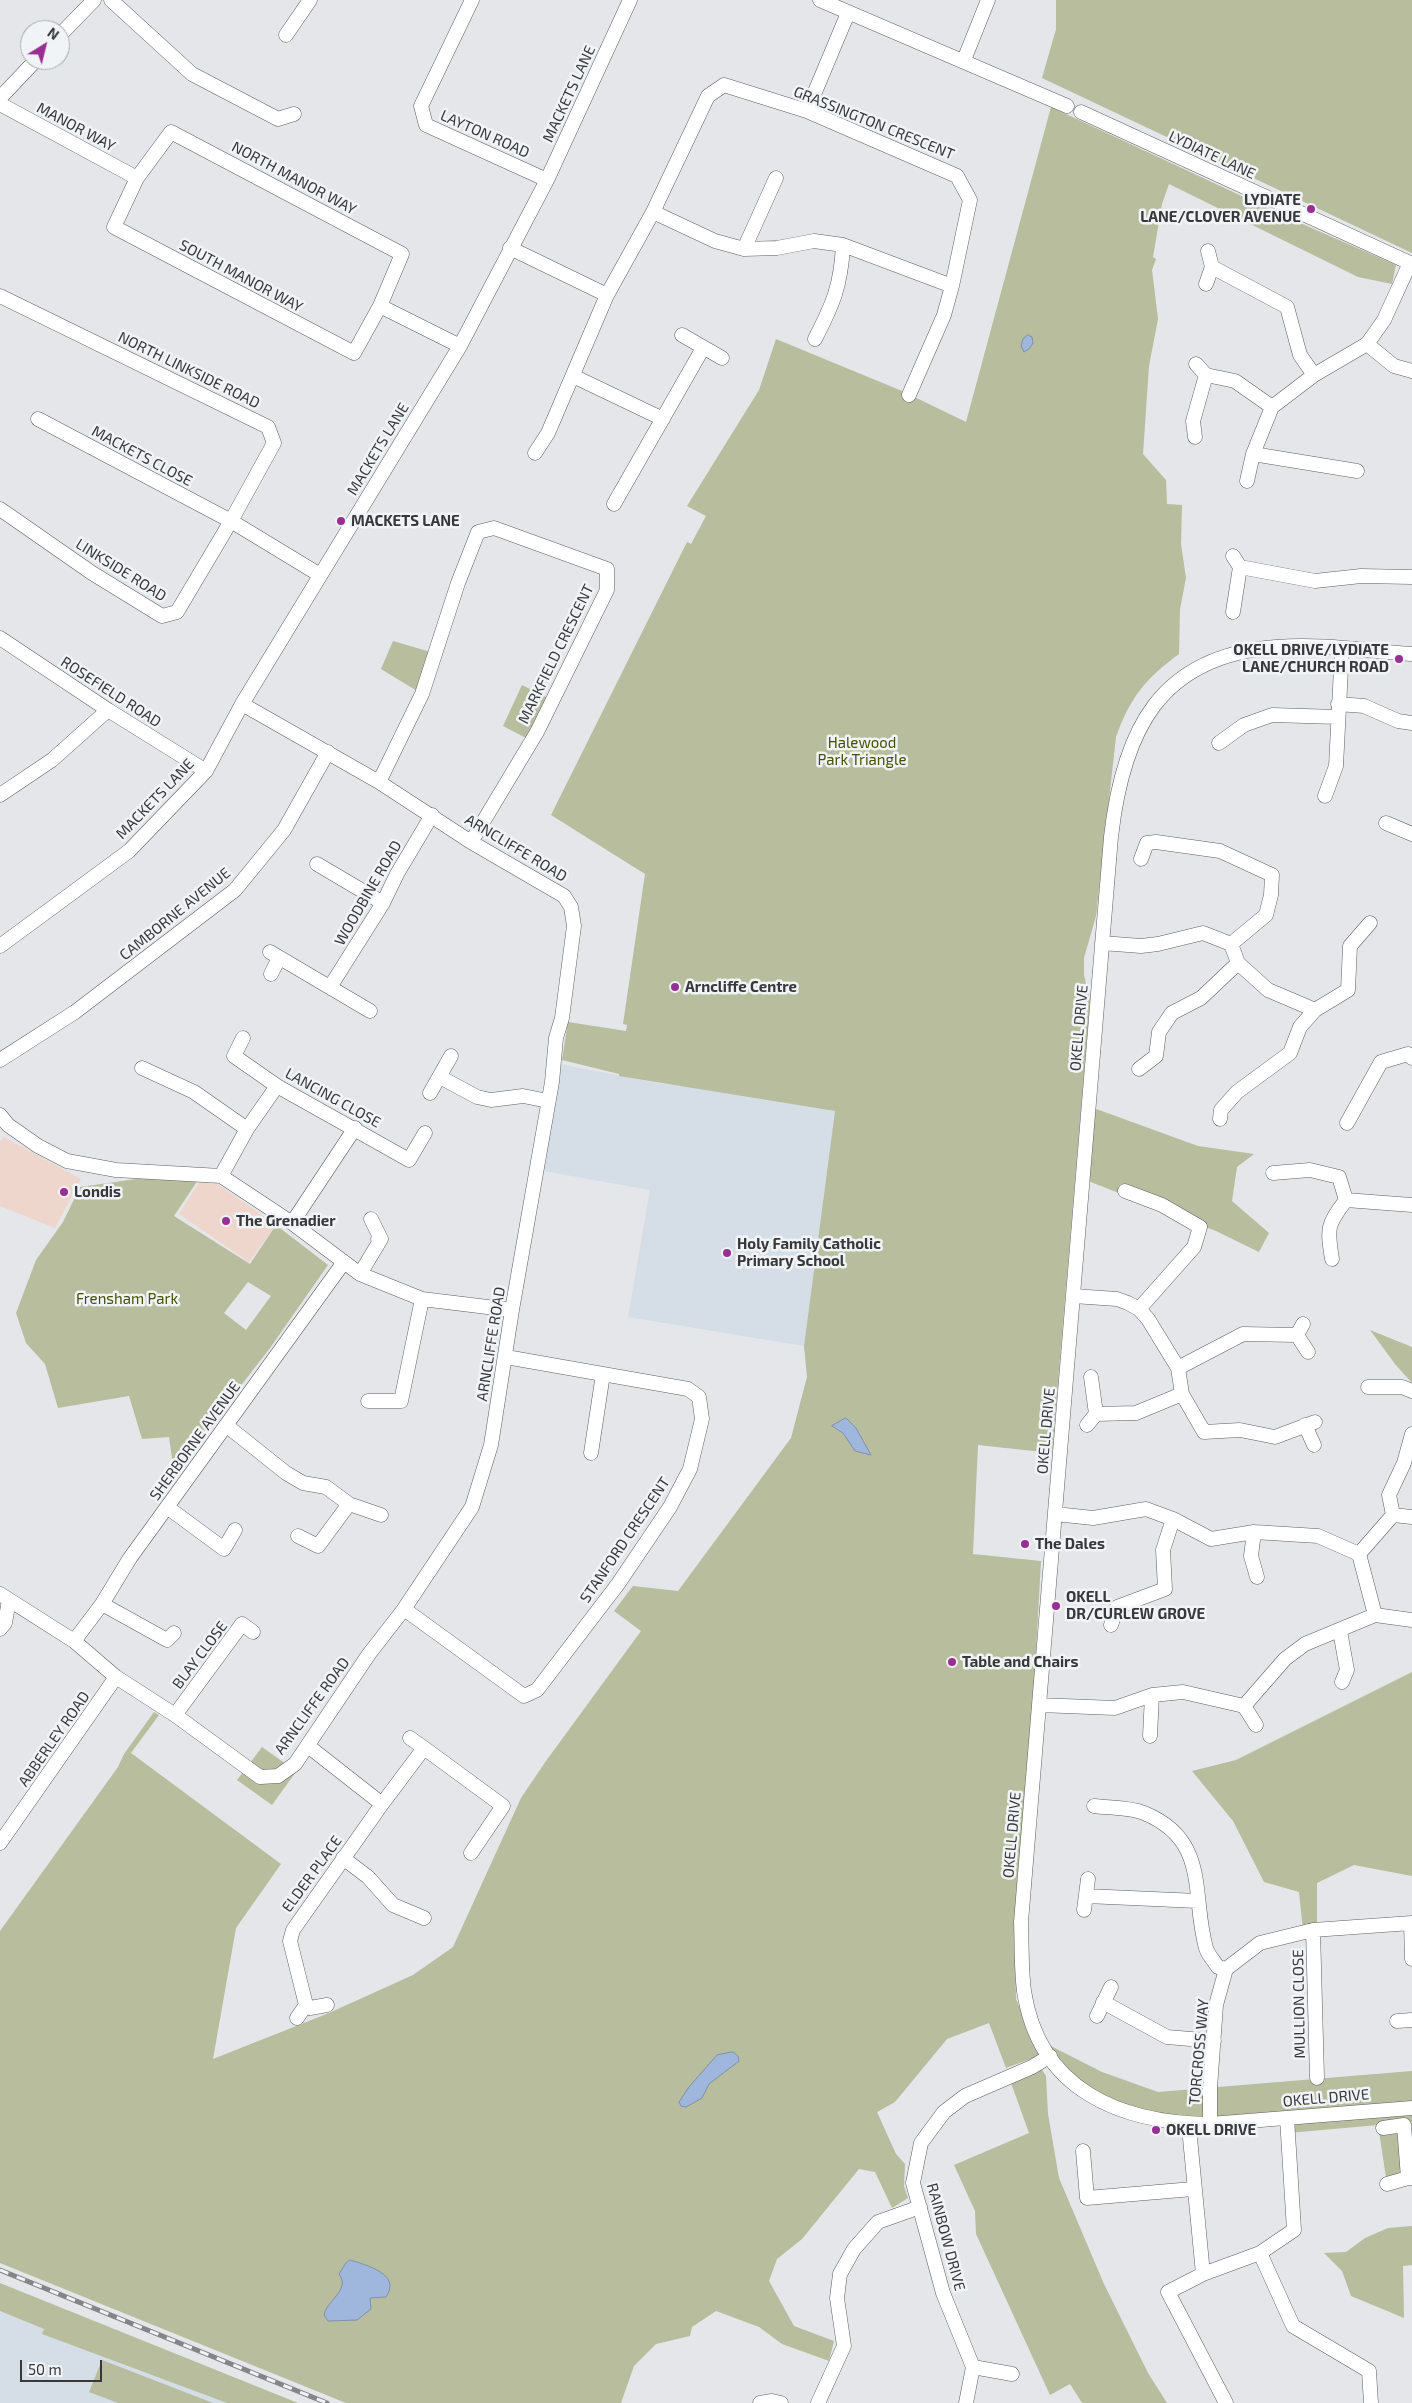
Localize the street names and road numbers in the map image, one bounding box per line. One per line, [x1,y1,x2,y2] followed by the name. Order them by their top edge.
[539,43,599,145] street label: MACKETS LANE
[791,82,957,164] street label: GRASSINGTON CRESCENT
[34,99,118,155] street label: MANOR WAY
[438,106,532,162] street label: LAYTON ROAD
[1166,127,1258,183] street label: LYDIATE LANE
[229,138,359,218] street label: NORTH MANOR WAY
[176,236,306,316] street label: SOUTH MANOR WAY
[115,328,263,412] street label: NORTH LINKSIDE ROAD
[343,400,413,498] street label: MACKETS LANE
[89,422,195,490] street label: MACKETS CLOSE
[72,535,170,605] street label: LINKSIDE ROAD
[514,581,598,727] street label: MARKFIELD CRESCENT
[57,653,165,731] street label: ROSEFIELD ROAD
[112,755,198,843] street label: MACKETS LANE
[462,810,570,886] street label: ARNCLIFFE ROAD
[331,837,405,949] street label: WOODBINE ROAD
[116,864,234,964] street label: CAMBORNE AVENUE
[1066,984,1092,1072] street label: OKELL DRIVE
[282,1064,384,1132] street label: LANCING CLOSE
[473,1285,509,1403] street label: ARNCLIFFE ROAD
[146,1378,244,1504] street label: SHERBORNE AVENUE
[1033,1387,1059,1475] street label: OKELL DRIVE
[576,1474,674,1606] street label: STANFORD CRESCENT
[169,1618,231,1692] street label: BLAY CLOSE
[271,1654,353,1758] street label: ARNCLIFFE ROAD
[14,1688,94,1790] street label: ABBERLEY ROAD
[999,1791,1025,1879] street label: OKELL DRIVE
[278,1832,346,1916] street label: ELDER PLACE
[1289,1949,1309,2059] street label: MULLION CLOSE
[1185,1998,1213,2106] street label: TORCROSS WAY
[1282,2085,1370,2111] street label: OKELL DRIVE
[923,2181,969,2293] street label: RAINBOW DRIVE

